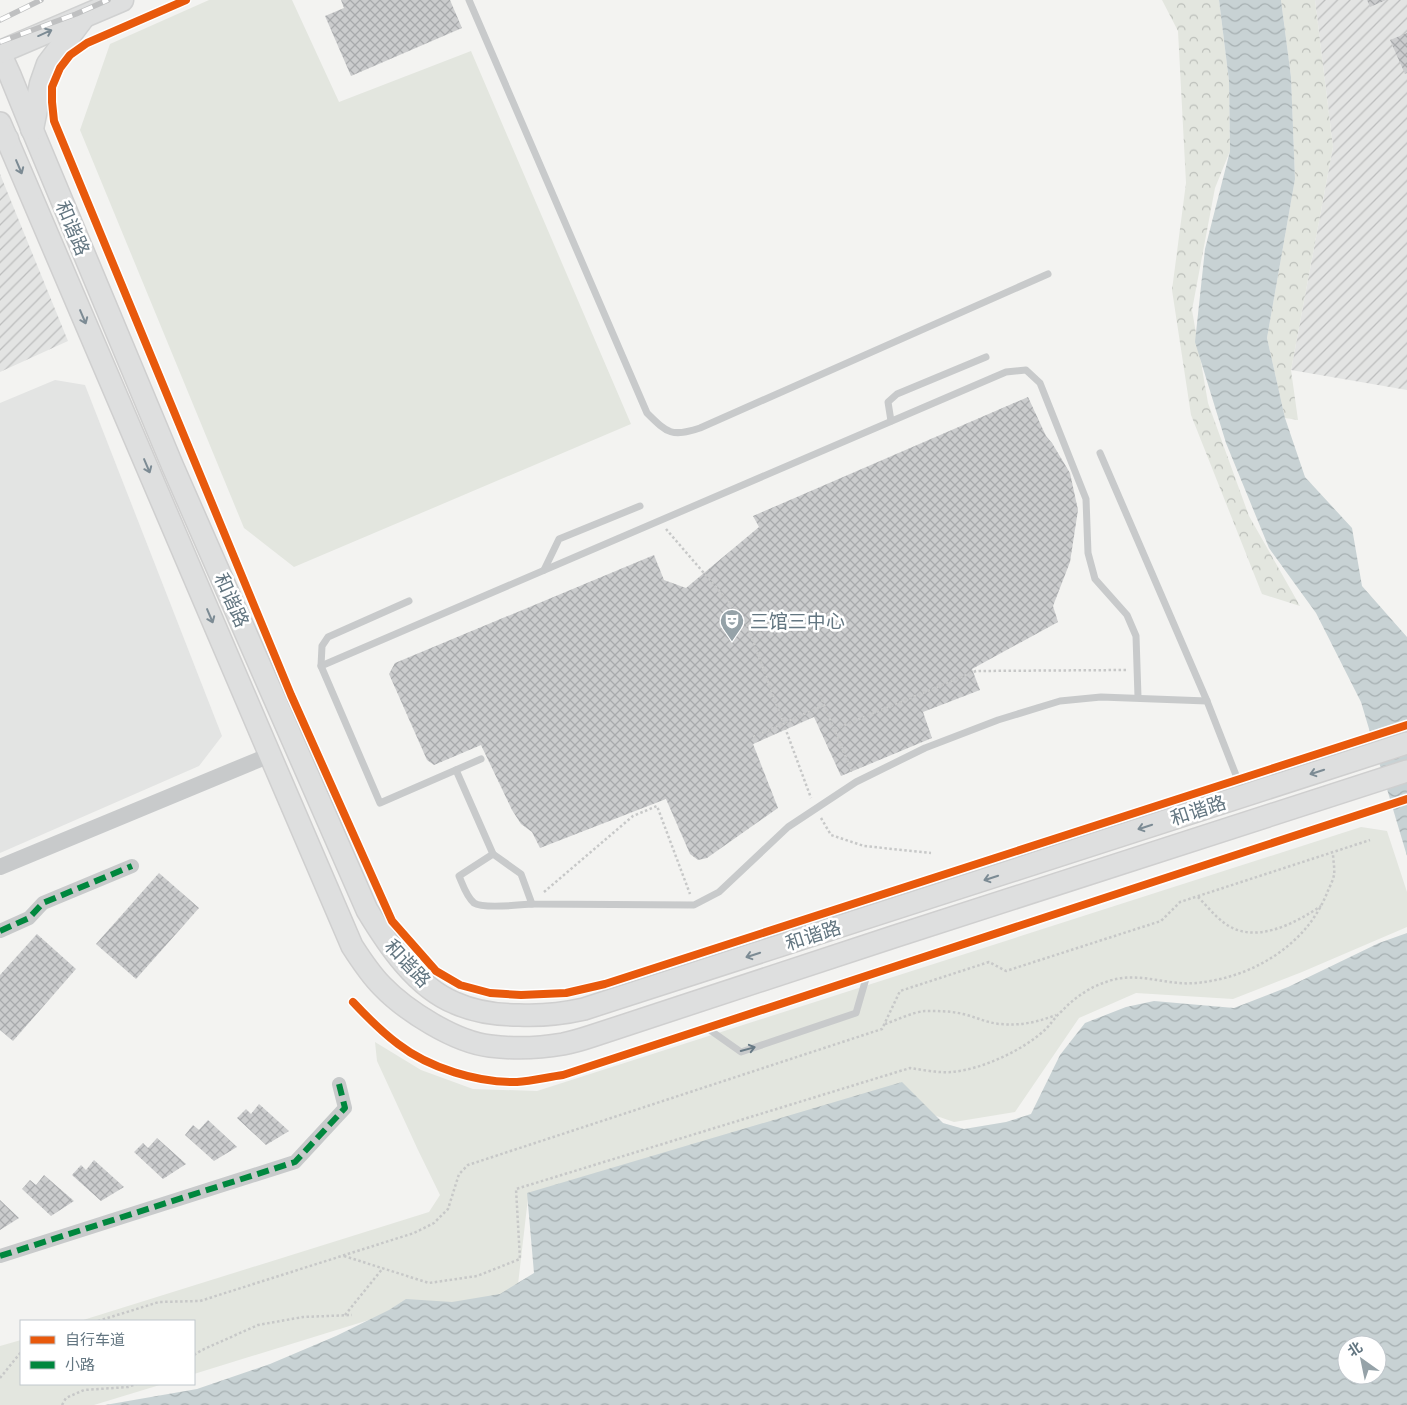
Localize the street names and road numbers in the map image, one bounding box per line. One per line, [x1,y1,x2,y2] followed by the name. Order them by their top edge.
[51,197,94,259] street label: 和谐路
[209,569,254,631] street label: 和谐路
[1167,791,1229,830] street label: 和谐路
[782,916,844,955] street label: 和谐路
[380,935,435,992] street label: 和谐路

